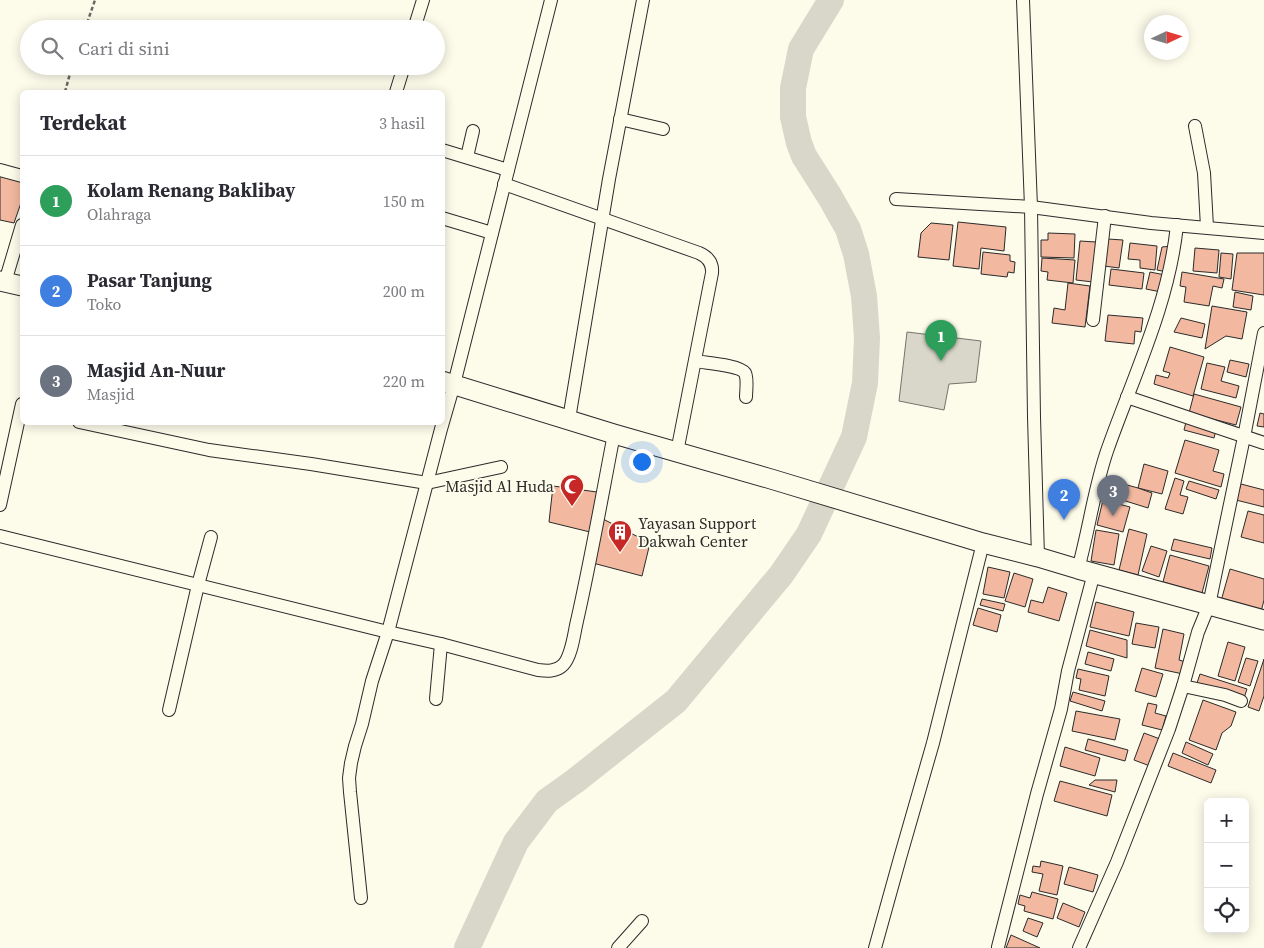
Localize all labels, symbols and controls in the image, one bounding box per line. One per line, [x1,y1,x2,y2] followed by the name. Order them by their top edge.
[1144,15,1189,60] north arrow
[20,20,445,75] search box
[38,34,66,62] icon: search
[78,35,170,61] text: Cari di sini
[40,108,126,137] text: Terdekat
[379,112,425,134] text: 3 hasil
[87,177,295,203] text: Kolam Renang Baklibay
[52,190,60,212] text: 1
[383,190,425,212] text: 150 m
[87,203,151,225] text: Olahraga
[87,267,212,293] text: Pasar Tanjung
[52,280,60,302] text: 2
[383,280,425,302] text: 200 m
[87,293,121,315] text: Toko
[925,320,957,361] pin: 1
[87,357,225,383] text: Masjid An-Nuur
[52,370,60,392] text: 3
[383,370,425,392] text: 220 m
[87,383,134,405] text: Masjid
[629,449,655,475] your location
[559,473,585,507] mosque icon: Masjid Al Huda
[445,475,555,497] place label: Masjid Al Huda
[1097,475,1129,516] pin: 3
[1048,479,1080,520] pin: 2
[638,512,757,552] place label: Yayasan Support Dakwah Center
[607,519,633,553] building icon: Yayasan Support Dakwah Center
[1204,798,1249,933] map controls
[1204,798,1249,843] button: +
[1204,843,1249,888] button: −
[1204,888,1249,933] button: locate

